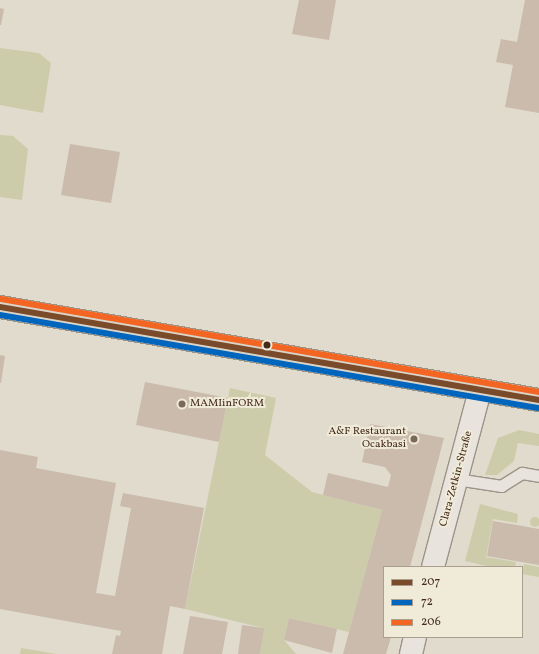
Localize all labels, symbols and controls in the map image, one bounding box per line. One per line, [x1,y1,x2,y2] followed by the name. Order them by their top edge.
[262,340,272,350] unlabelled marker
[190,397,264,411] place label: MAMIinFORM
[177,399,187,409] marker: MAMIinFORM
[328,426,406,452] place label: A&F Restaurant Ocakbasi
[438,430,476,528] street label: Clara-Zetkin-Straße
[409,434,419,444] marker: A&F Restaurant Ocakbasi
[383,566,523,638] legend
[421,574,440,590] text: 207
[421,594,433,610] text: 72
[421,614,441,630] text: 206

